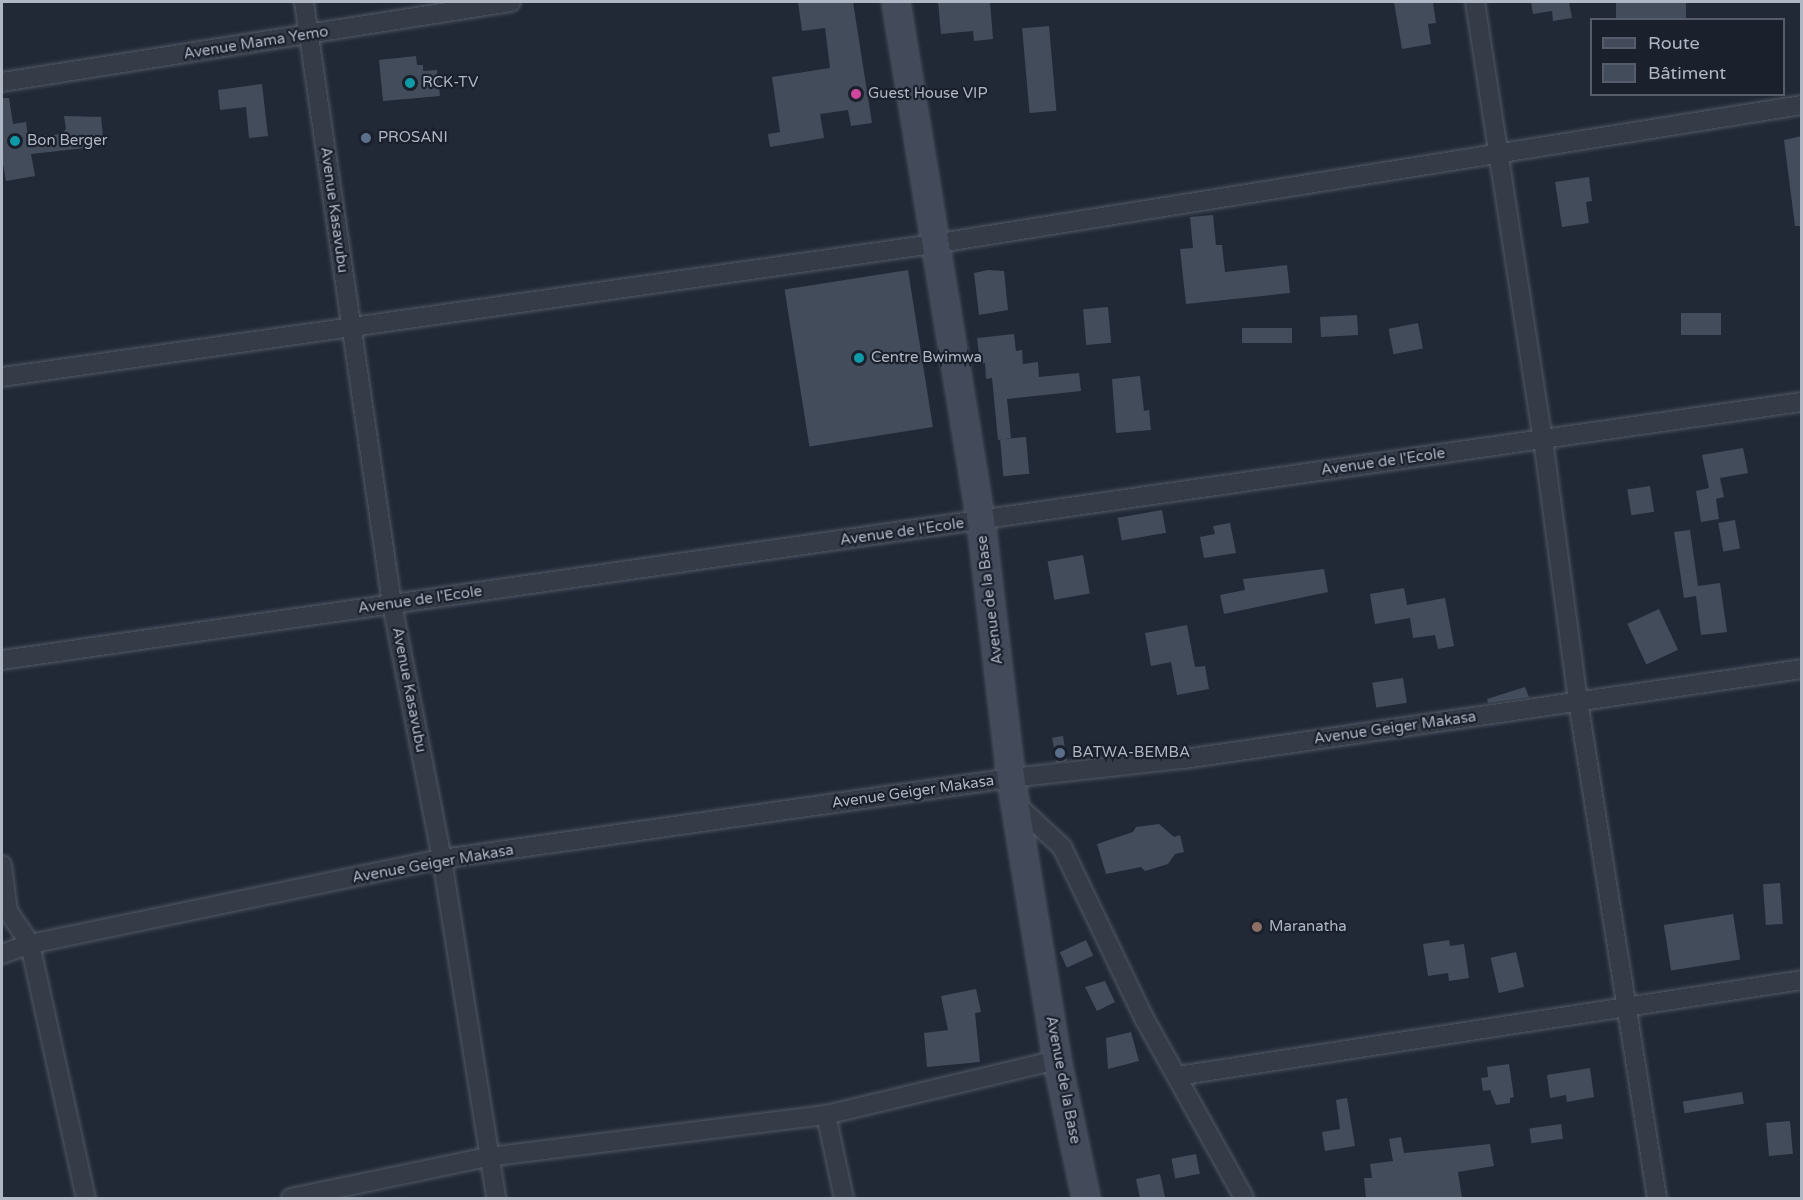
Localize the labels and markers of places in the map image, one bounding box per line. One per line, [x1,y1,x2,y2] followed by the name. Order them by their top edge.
[422,74,478,92] place label: RCK-TV
[403,76,417,90] marker: RCK-TV
[868,85,987,103] place label: Guest House VIP
[849,87,863,101] marker: Guest House VIP
[378,129,448,147] place label: PROSANI
[359,131,373,145] marker: PROSANI
[27,132,108,150] place label: Bon Berger
[8,134,22,148] marker: Bon Berger
[871,349,982,367] place label: Centre Bwimwa
[852,351,866,365] marker: Centre Bwimwa
[1072,744,1190,762] place label: BATWA-BEMBA
[1053,746,1067,760] marker: BATWA-BEMBA
[1269,918,1347,936] place label: Maranatha
[1250,920,1264,934] marker: Maranatha

